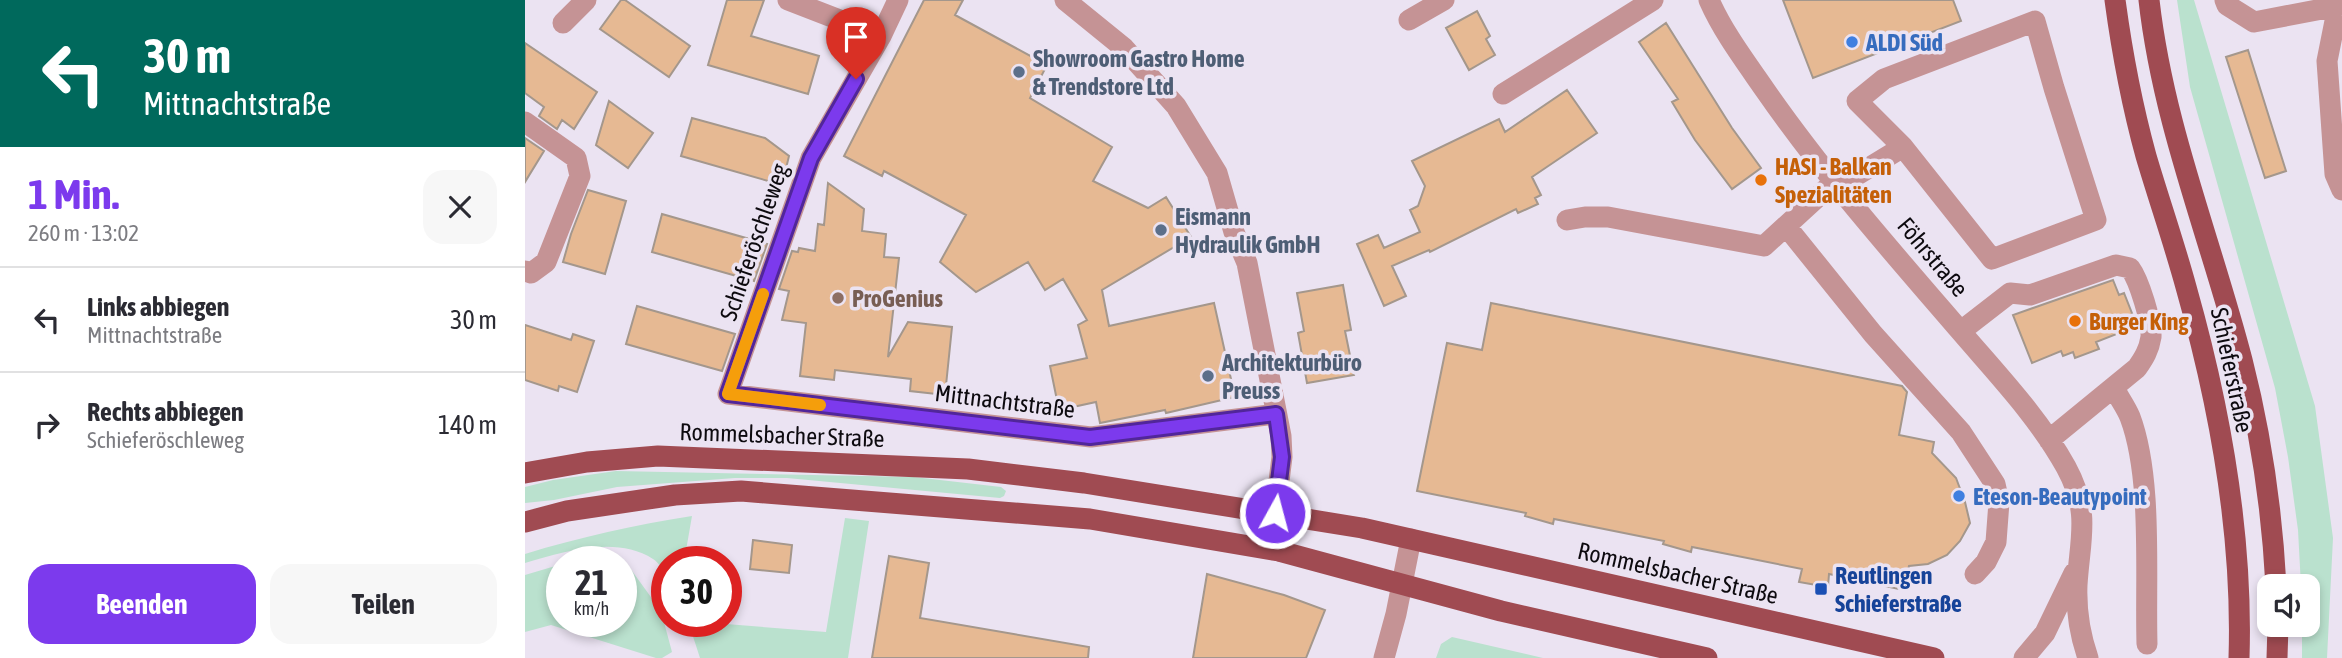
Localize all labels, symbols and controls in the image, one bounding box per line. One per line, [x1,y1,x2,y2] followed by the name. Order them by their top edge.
[826,7,886,79] pin
[837,18,875,56] icon: arrive
[143,27,231,83] text: 30 m
[28,28,119,119] icon: left
[1865,29,1943,56] place label: ALDI Süd
[1844,34,1860,50] marker: ALDI Süd
[1033,45,1245,100] place label: Showroom Gastro Home & Trendstore Ltd
[1011,64,1027,80] marker: Showroom Gastro Home & Trendstore Ltd
[143,85,331,122] text: Mittnachtstraße
[1775,153,1892,208] place label: HASI - Balkan Spezialitäten
[715,159,794,324] street label: Schieferöschleweg
[28,170,119,218] text: 1 Min.
[423,170,497,244] button: close
[1753,172,1769,188] marker: HASI - Balkan Spezialitäten
[1175,203,1320,258] place label: Eismann Hydraulik GmbH
[1892,212,1974,302] street label: Föhrstraße
[28,220,139,246] text: 260 m · 13:02
[1153,222,1169,238] marker: Eismann Hydraulik GmbH
[852,285,943,312] place label: ProGenius
[830,290,846,306] marker: ProGenius
[87,292,229,322] text: Links abbiegen
[28,301,66,339] icon: left
[450,305,497,335] text: 30 m
[2206,305,2258,435] street label: Schieferstraße
[2089,308,2189,335] place label: Burger King
[2067,313,2083,329] marker: Burger King
[87,322,222,348] text: Mittnachtstraße
[1221,349,1362,404] place label: Architekturbüro Preuss
[1200,368,1216,384] marker: Architekturbüro Preuss
[933,379,1077,423] street label: Mittnachtstraße
[87,397,244,427] text: Rechts abbiegen
[28,406,66,444] icon: right
[438,410,497,440] text: 140 m
[679,418,885,452] street label: Rommelsbacher Straße
[87,427,244,453] text: Schieferöschleweg
[1238,476,1312,550] position arrow
[1973,483,2147,510] place label: Eteson-Beautypoint
[1951,488,1967,504] marker: Eteson-Beautypoint
[1575,537,1781,609] street label: Rommelsbacher Straße
[651,546,742,637] speed limit sign: 30
[575,562,608,602] text: 21
[1835,562,1962,617] place label: Reutlingen Schieferstraße
[28,564,256,644] button: Beenden
[270,564,497,644] button: Teilen
[2257,574,2320,637] map controls
[2257,574,2320,637] button: sound
[1813,581,1829,597] marker: Reutlingen Schieferstraße
[574,598,609,619] text: km/h

